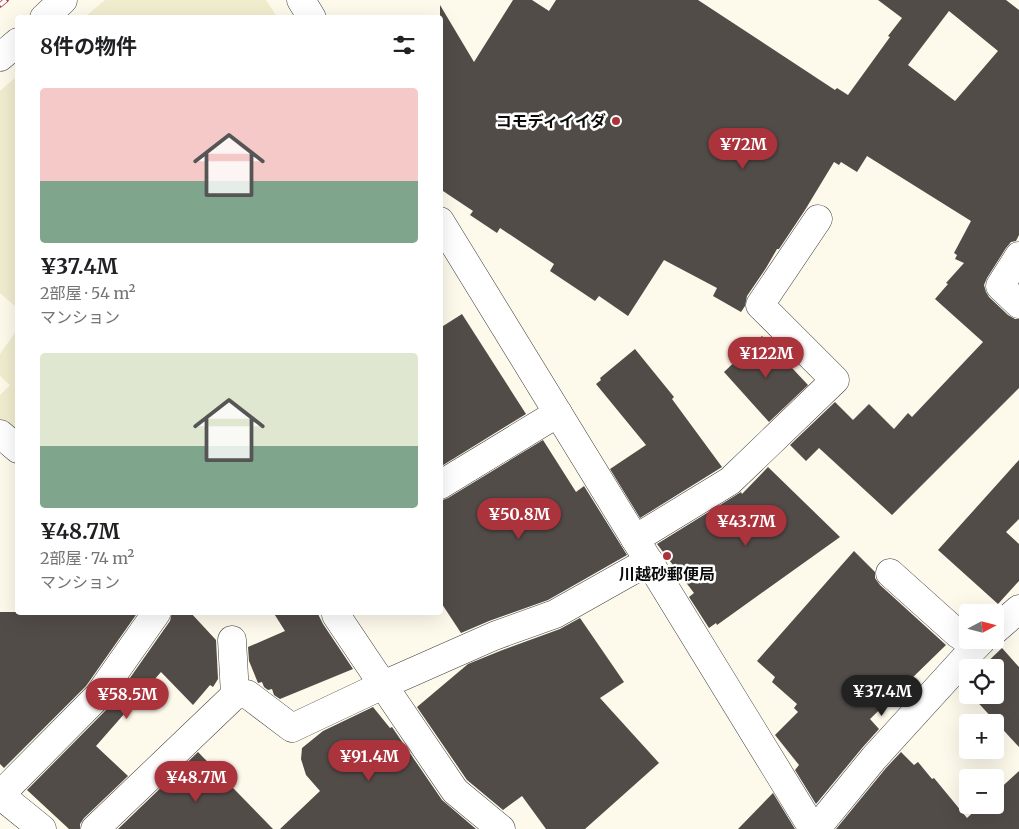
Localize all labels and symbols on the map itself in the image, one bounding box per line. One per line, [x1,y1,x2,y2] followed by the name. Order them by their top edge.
[496,111,606,131] place label: コモディイイダ
[610,115,622,127] marker: コモディイイダ
[713,128,773,170] pin: ¥72M
[731,336,801,379] pin: ¥122M
[478,498,560,540] pin: ¥50.8M
[705,504,787,547] pin: ¥43.7M
[661,550,673,562] marker: 川越砂郵便局
[619,564,715,584] place label: 川越砂郵便局
[959,604,1004,649] north arrow
[841,674,923,717] pin: ¥37.4M
[86,678,168,720] pin: ¥58.5M
[328,740,410,782] pin: ¥91.4M
[155,760,237,803] pin: ¥48.7M

